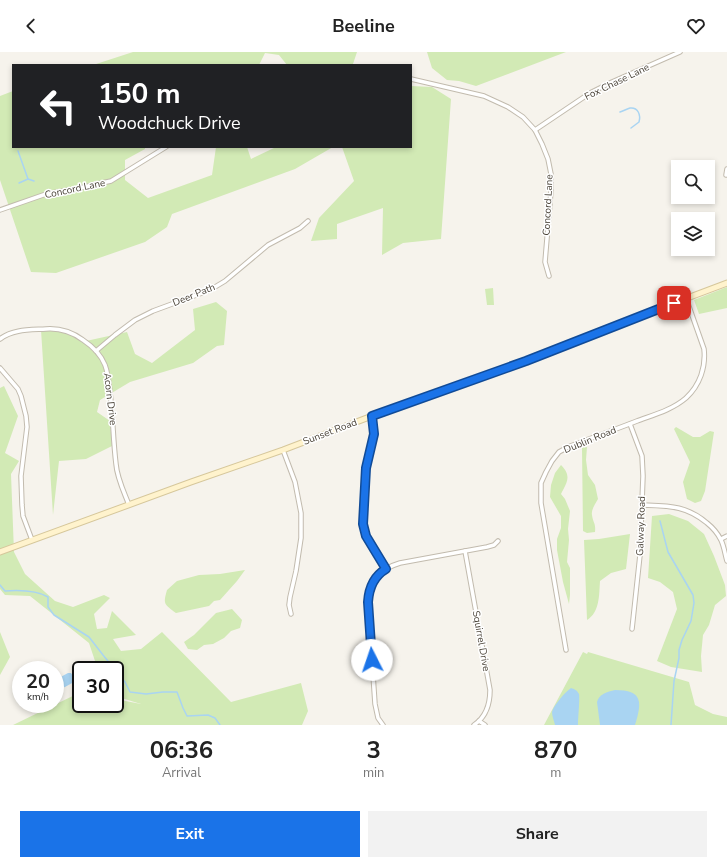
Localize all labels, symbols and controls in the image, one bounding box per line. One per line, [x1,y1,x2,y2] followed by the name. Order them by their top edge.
[332,14,395,38] text: Beeline
[20,15,42,37] icon: back
[685,15,707,37] icon: heart
[582,60,652,104] street label: Fox Chase Lane
[98,75,181,113] text: 150 m
[32,80,84,132] icon: left
[98,111,241,135] text: Woodchuck Drive
[671,160,715,256] map controls
[671,160,715,204] button: search
[539,174,557,236] street label: Concord Lane
[44,176,106,202] street label: Concord Lane
[671,212,715,256] button: layers
[171,280,217,310] street label: Deer Path
[657,286,691,320] pin
[663,292,685,314] icon: arrive
[100,372,120,426] street label: Acorn Drive
[301,415,359,449] street label: Sunset Road
[562,423,619,457] street label: Dublin Road
[633,496,649,556] street label: Galway Road
[469,609,493,673] street label: Squirrel Drive
[351,639,393,681] position arrow
[72,661,124,713] speed limit sign: 30
[26,668,50,695] text: 20
[27,690,49,704] text: km/h
[150,734,213,766] text: 06:36
[366,734,381,766] text: 3
[534,734,577,766] text: 870
[162,764,201,782] text: Arrival
[363,764,384,782] text: min
[550,764,561,782] text: m
[20,811,360,857] button: Exit
[368,811,707,857] button: Share

